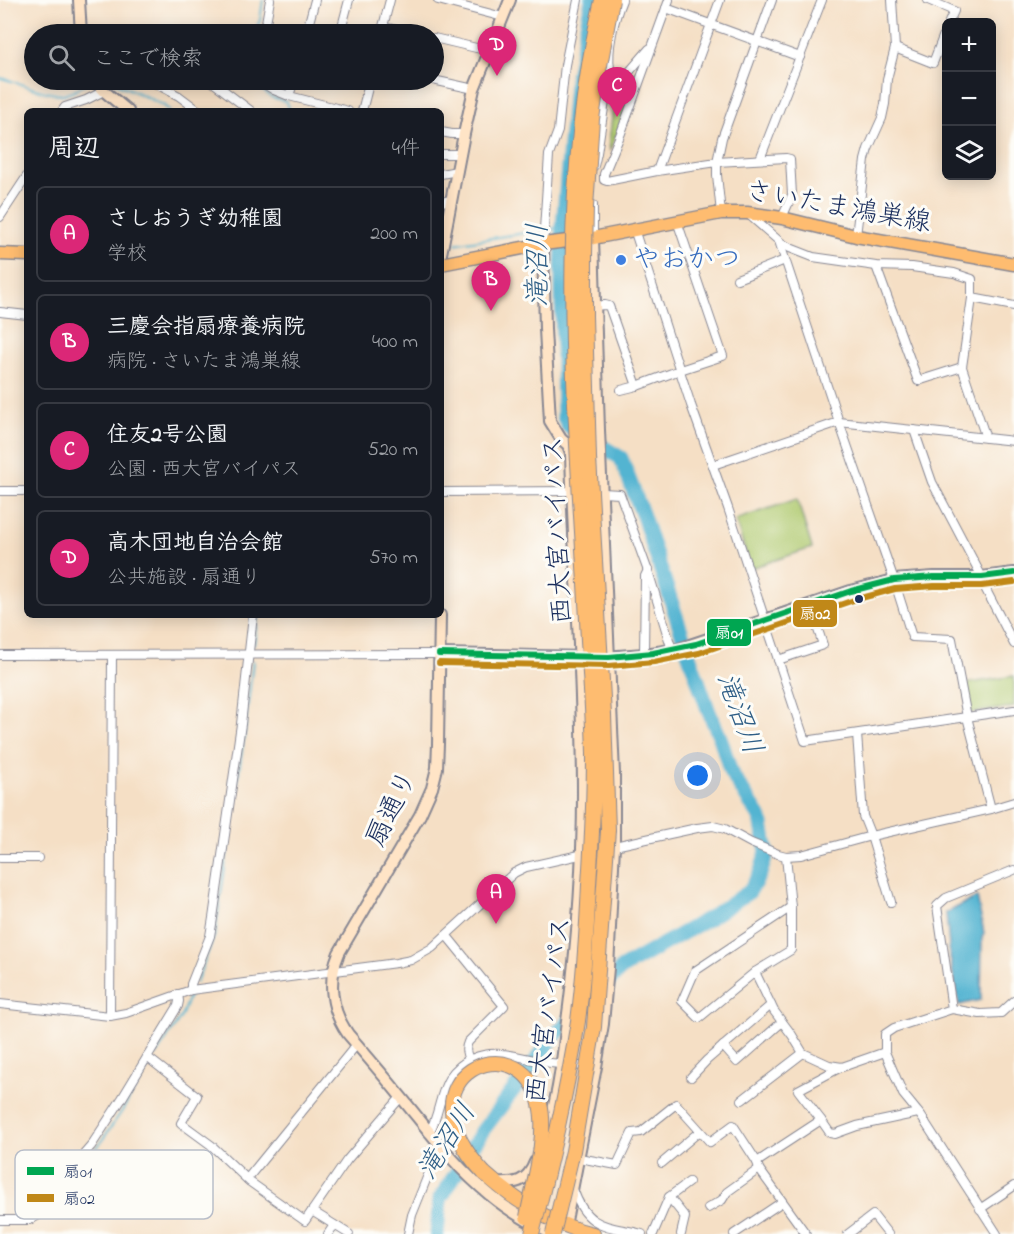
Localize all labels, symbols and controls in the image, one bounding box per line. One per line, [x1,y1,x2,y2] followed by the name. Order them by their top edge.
[942,18,996,180] map controls
[942,18,996,72] button: +
[24,24,444,90] search box
[478,26,516,76] pin: D
[45,41,78,74] icon: search
[93,44,203,76] text: ここで検索
[598,68,636,117] pin: C
[942,72,996,126] button: −
[942,126,996,180] button: layers
[48,131,100,169] text: 周辺
[392,135,420,164] text: 4件
[742,172,934,244] street label: さいたま鴻巣線
[107,204,283,236] text: さしおうぎ幼稚園
[63,220,76,249] text: A
[370,220,418,249] text: 200 m
[519,223,560,307] water label: 滝沼川
[107,240,147,269] text: 学校
[633,241,741,280] place label: やおかつ
[614,253,628,267] marker: やおかつ
[472,262,510,311] pin: B
[107,312,305,344] text: 三慶会指扇療養病院
[63,328,76,357] text: B
[372,328,418,357] text: 400 m
[107,348,300,377] text: 病院 · さいたま鴻巣線
[107,420,228,452] text: 住友2号公園
[535,435,583,625] street label: 西大宮バイパス
[64,436,75,465] text: C
[367,436,418,465] text: 520 m
[107,456,301,485] text: 公園 · 西大宮バイパス
[107,528,283,560] text: 高木団地自治会館
[62,544,77,573] text: D
[369,544,418,573] text: 570 m
[107,564,261,593] text: 公共施設 · 扇通り
[853,593,865,605] unlabelled marker
[792,599,838,628] line badge: 扇02
[800,603,830,627] text: 扇02
[706,618,752,647] line badge: 扇01
[715,622,744,646] text: 扇01
[704,668,772,760] water label: 滝沼川
[683,761,712,790] your location
[358,764,428,854] street label: 扇通り
[476,874,516,924] pin: A
[518,914,582,1106] street label: 西大宮バイパス
[408,1096,488,1188] water label: 滝沼川
[15,1150,213,1219] legend
[64,1161,92,1185] text: 扇01
[64,1188,95,1212] text: 扇02

